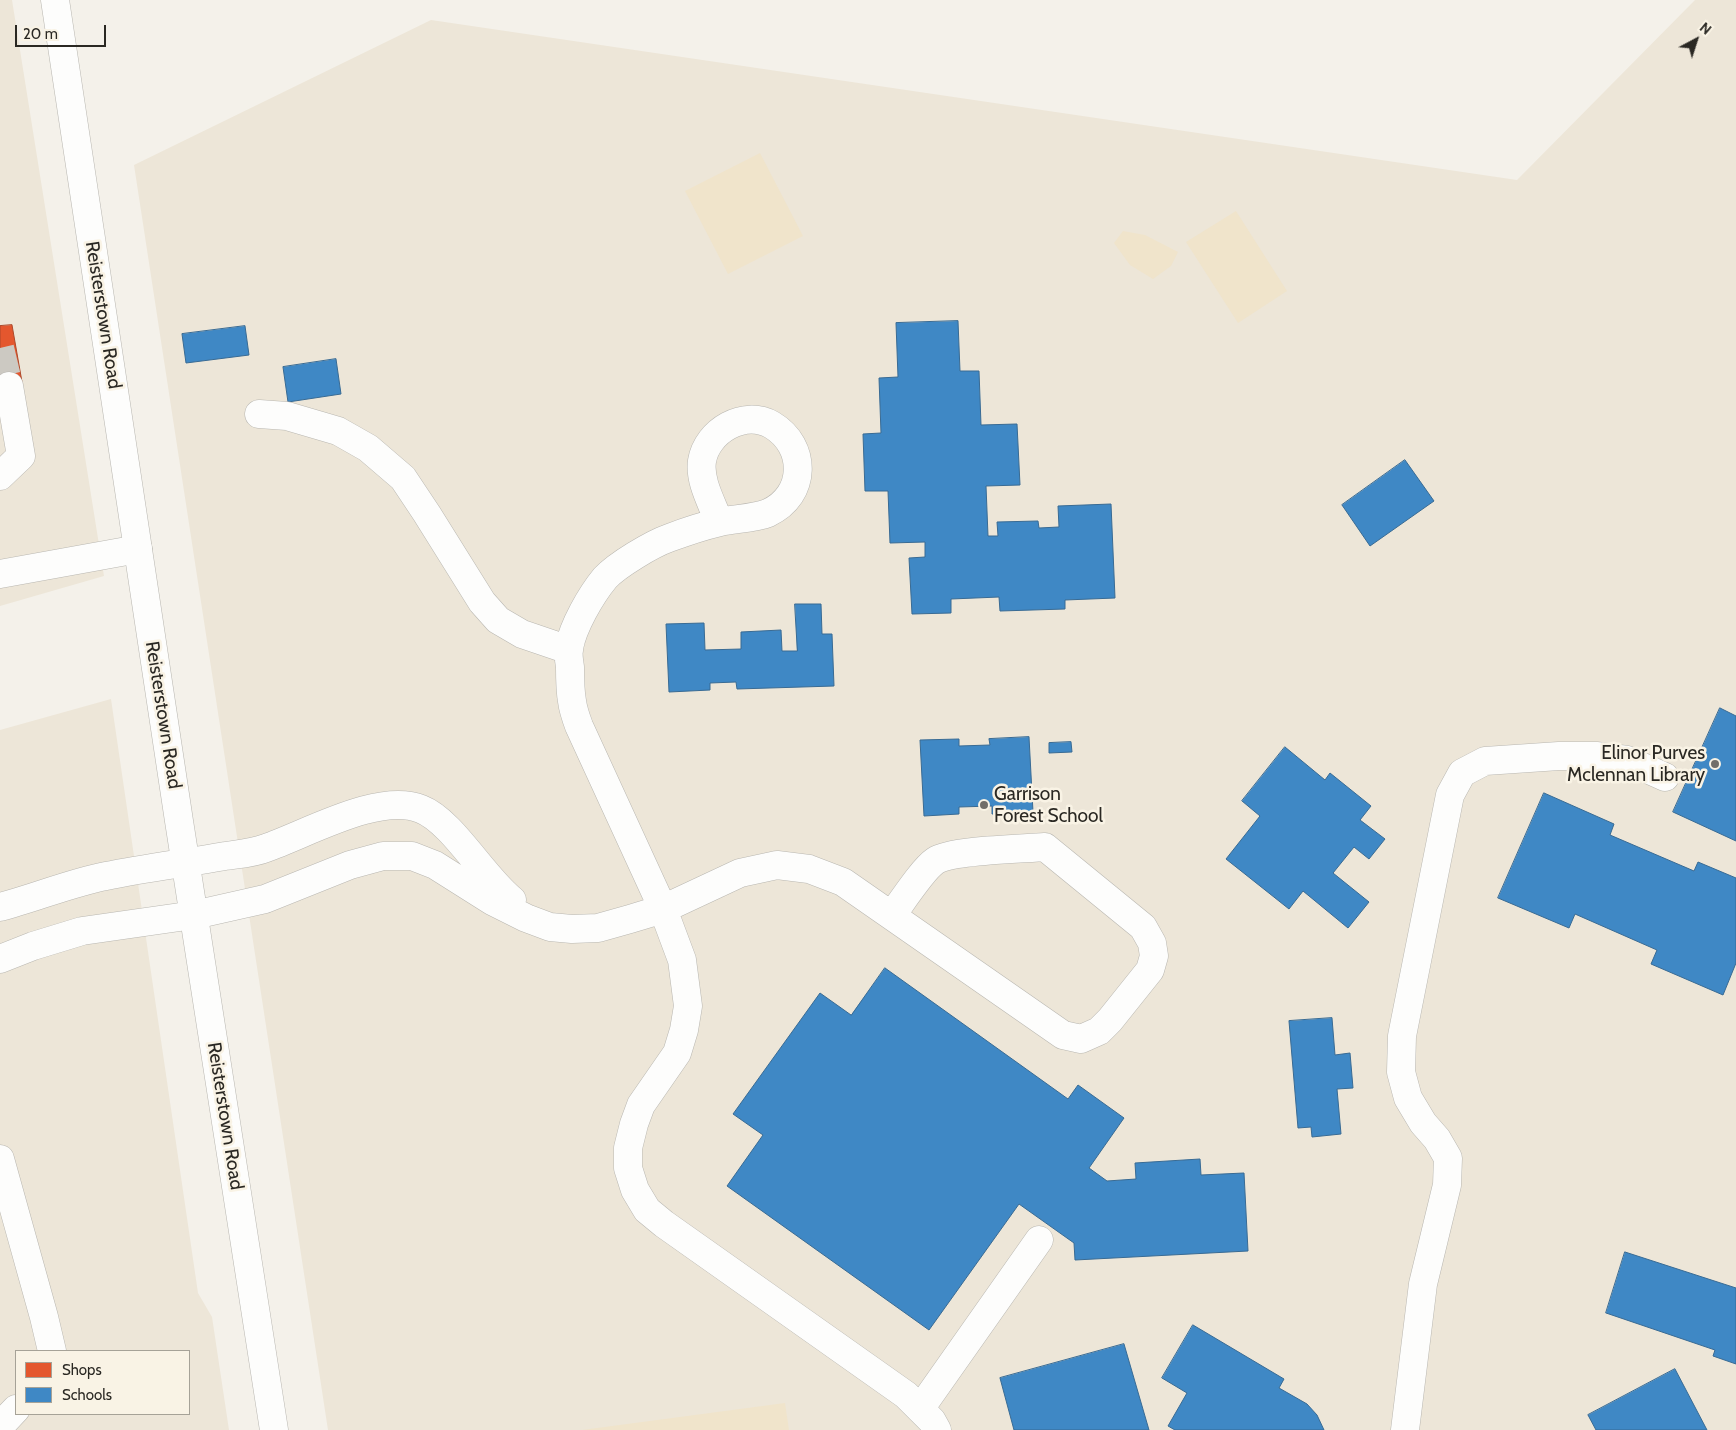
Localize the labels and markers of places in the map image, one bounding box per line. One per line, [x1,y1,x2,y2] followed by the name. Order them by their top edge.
[1567,742,1705,786] place label: Elinor Purves Mclennan Library
[1709,758,1721,770] marker: Elinor Purves Mclennan Library
[994,783,1103,827] place label: Garrison Forest School
[978,799,990,811] marker: Garrison Forest School

